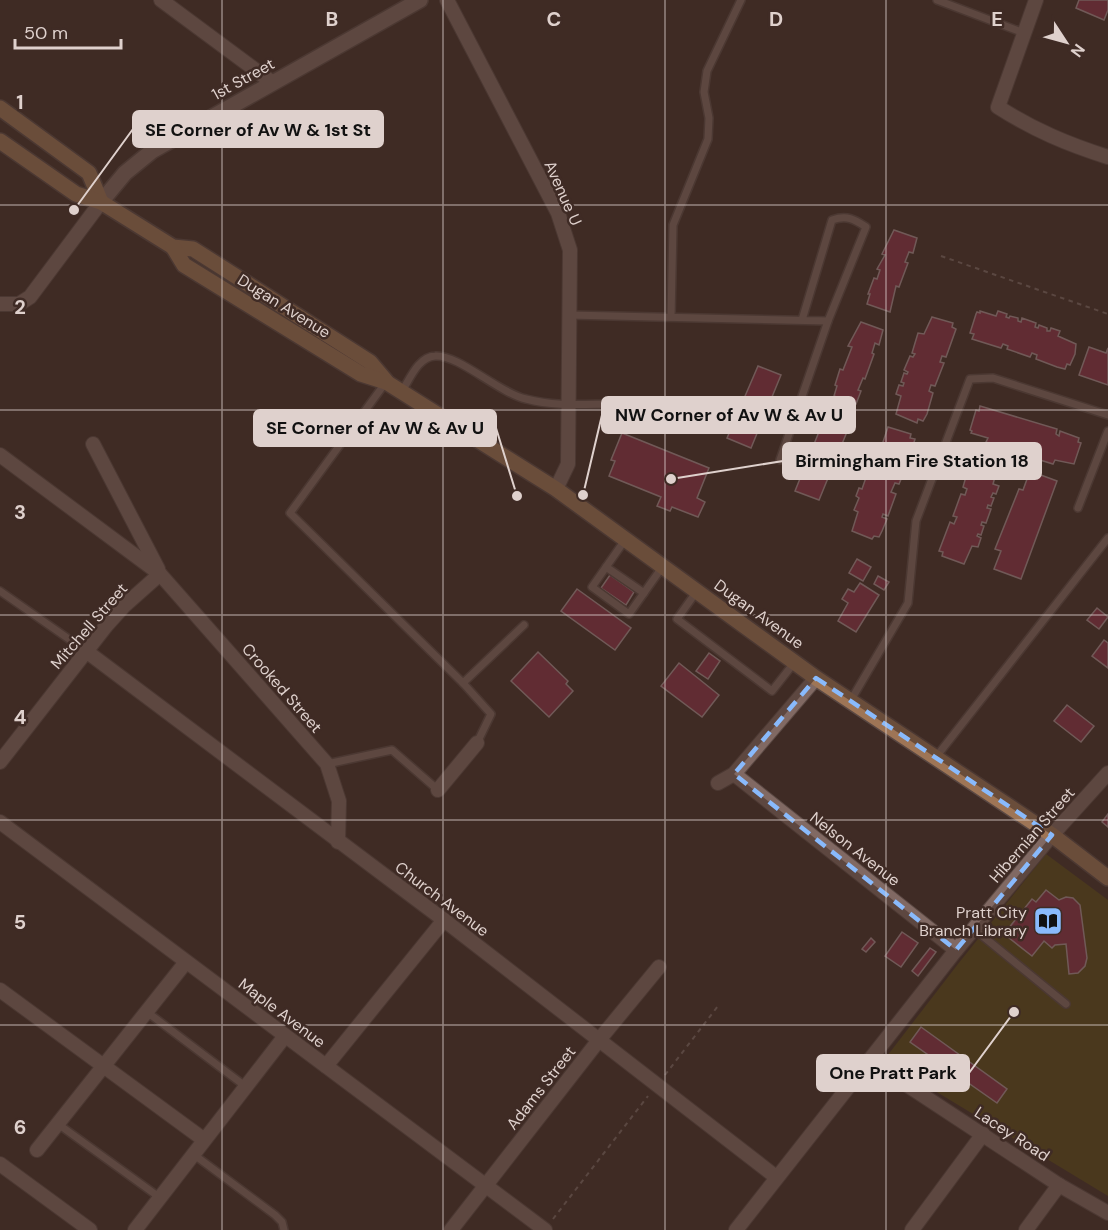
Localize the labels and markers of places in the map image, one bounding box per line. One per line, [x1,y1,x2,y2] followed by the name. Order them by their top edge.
[133,111,383,147] callout: SE Corner of Av W & 1st St
[602,397,855,433] callout: NW Corner of Av W & Av U
[254,410,496,446] callout: SE Corner of Av W & Av U
[783,443,1041,479] callout: Birmingham Fire Station 18
[919,902,1027,941] place label: Pratt City Branch Library
[1032,905,1064,937] library icon: Pratt City Branch Library
[817,1055,969,1091] callout: One Pratt Park

